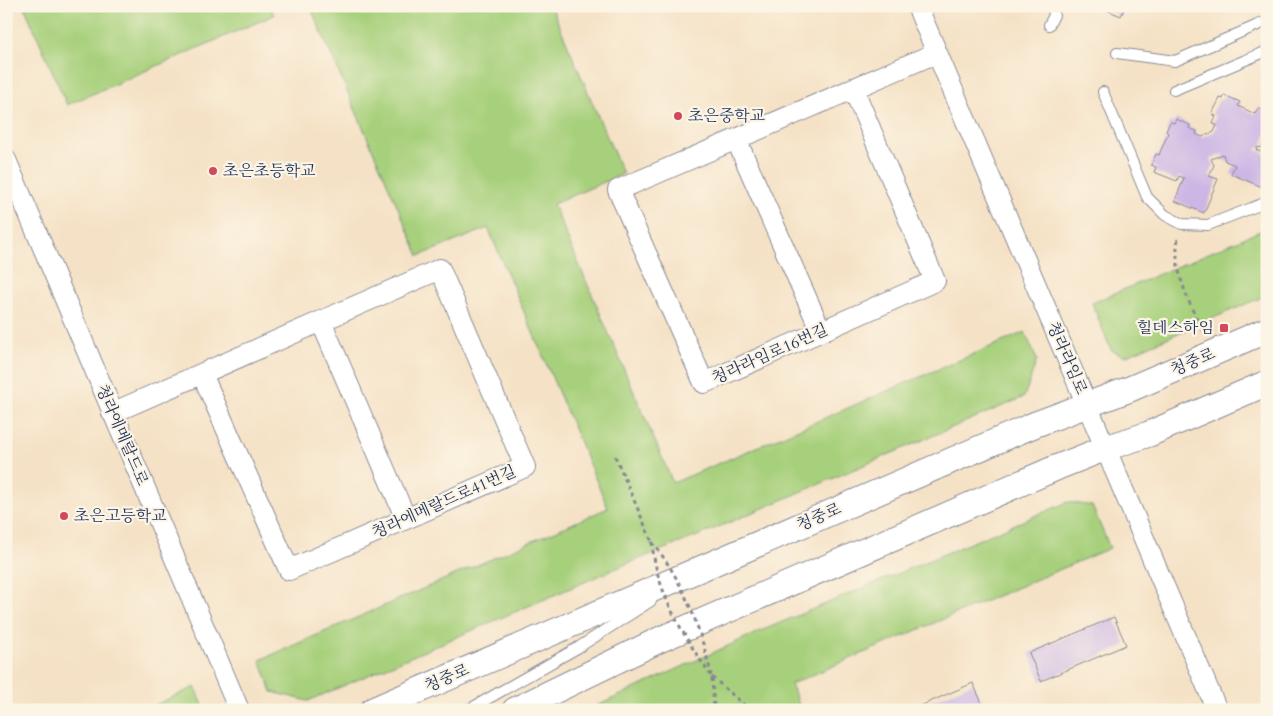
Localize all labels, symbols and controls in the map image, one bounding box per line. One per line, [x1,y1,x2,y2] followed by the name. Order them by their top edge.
[688,105,765,127] place label: 초은중학교
[672,110,684,122] marker: 초은중학교
[223,160,316,182] place label: 초은초등학교
[207,165,219,177] marker: 초은초등학교
[1137,317,1214,339] place label: 힐데스하임
[1042,318,1092,398] street label: 청라라임로
[709,319,831,389] street label: 청라라임로16번길
[1218,322,1230,334] marker: 힐데스하임
[1167,343,1219,381] street label: 청중로
[91,381,153,490] street label: 청라에메랄드로
[368,460,520,544] street label: 청라에메랄드로41번길
[793,498,845,536] street label: 청중로
[74,505,167,527] place label: 초은고등학교
[58,510,70,522] marker: 초은고등학교
[421,659,473,697] street label: 청중로

